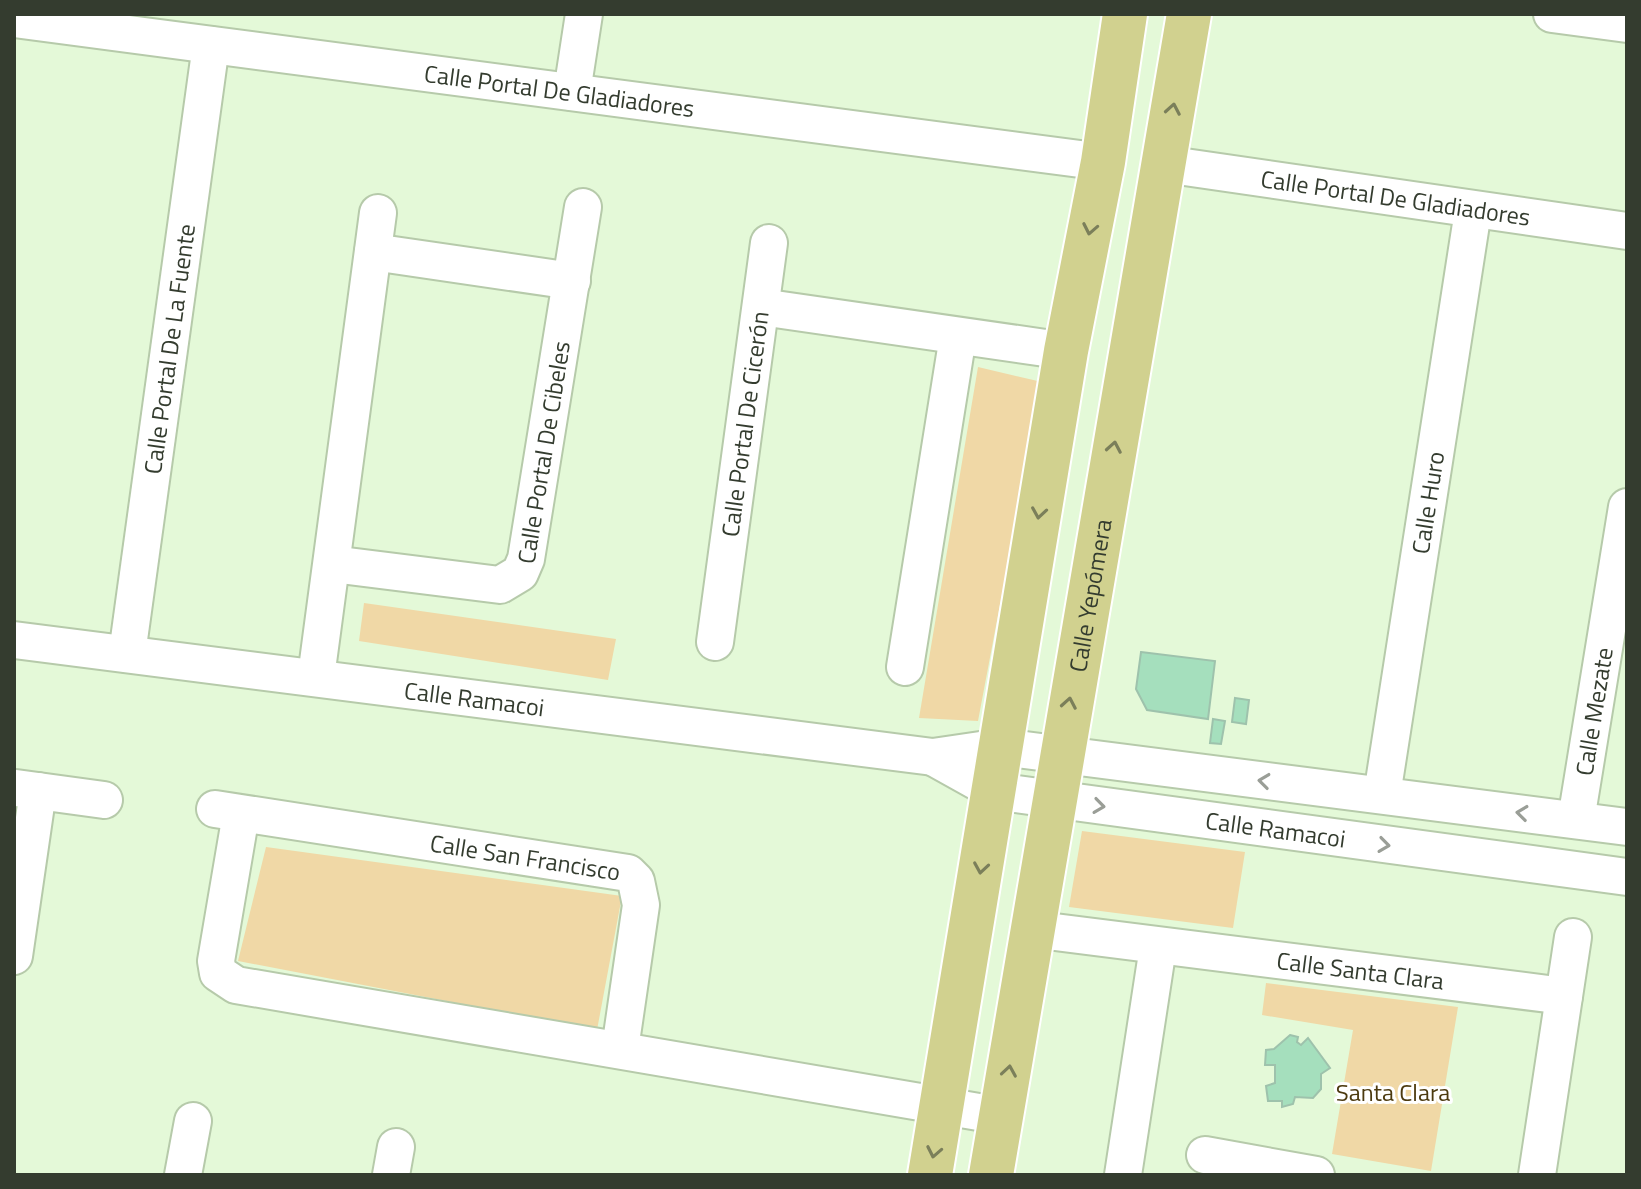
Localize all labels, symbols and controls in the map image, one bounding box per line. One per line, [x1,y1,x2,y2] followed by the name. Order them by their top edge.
[422,55,697,126] street label: Calle Portal De Gladiadores
[1164,102,1181,115] one-way arrow
[1258,160,1533,235] street label: Calle Portal De Gladiadores
[134,222,204,476] street label: Calle Portal De La Fuente
[1082,222,1099,236] one-way arrow
[711,309,778,539] street label: Calle Portal De Cicerón
[508,338,579,566] street label: Calle Portal De Cibeles
[1105,441,1122,454] one-way arrow
[1402,449,1453,556] street label: Calle Huro
[1031,506,1048,519] one-way arrow
[1059,516,1121,675] street label: Calle Yepómera
[1566,645,1622,778] street label: Calle Mezate
[402,672,546,725] street label: Calle Ramacoi
[1060,697,1077,710] one-way arrow
[1257,773,1271,790] one-way arrow
[1092,797,1105,814] one-way arrow
[1203,802,1348,857] street label: Calle Ramacoi
[1515,805,1529,822] one-way arrow
[428,825,623,890] street label: Calle San Francisco
[1378,836,1391,853] one-way arrow
[973,861,990,874] one-way arrow
[1275,942,1446,999] street label: Calle Santa Clara
[1000,1064,1017,1077] one-way arrow
[1336,1074,1450,1110] park label: Santa Clara
[926,1145,943,1159] one-way arrow

